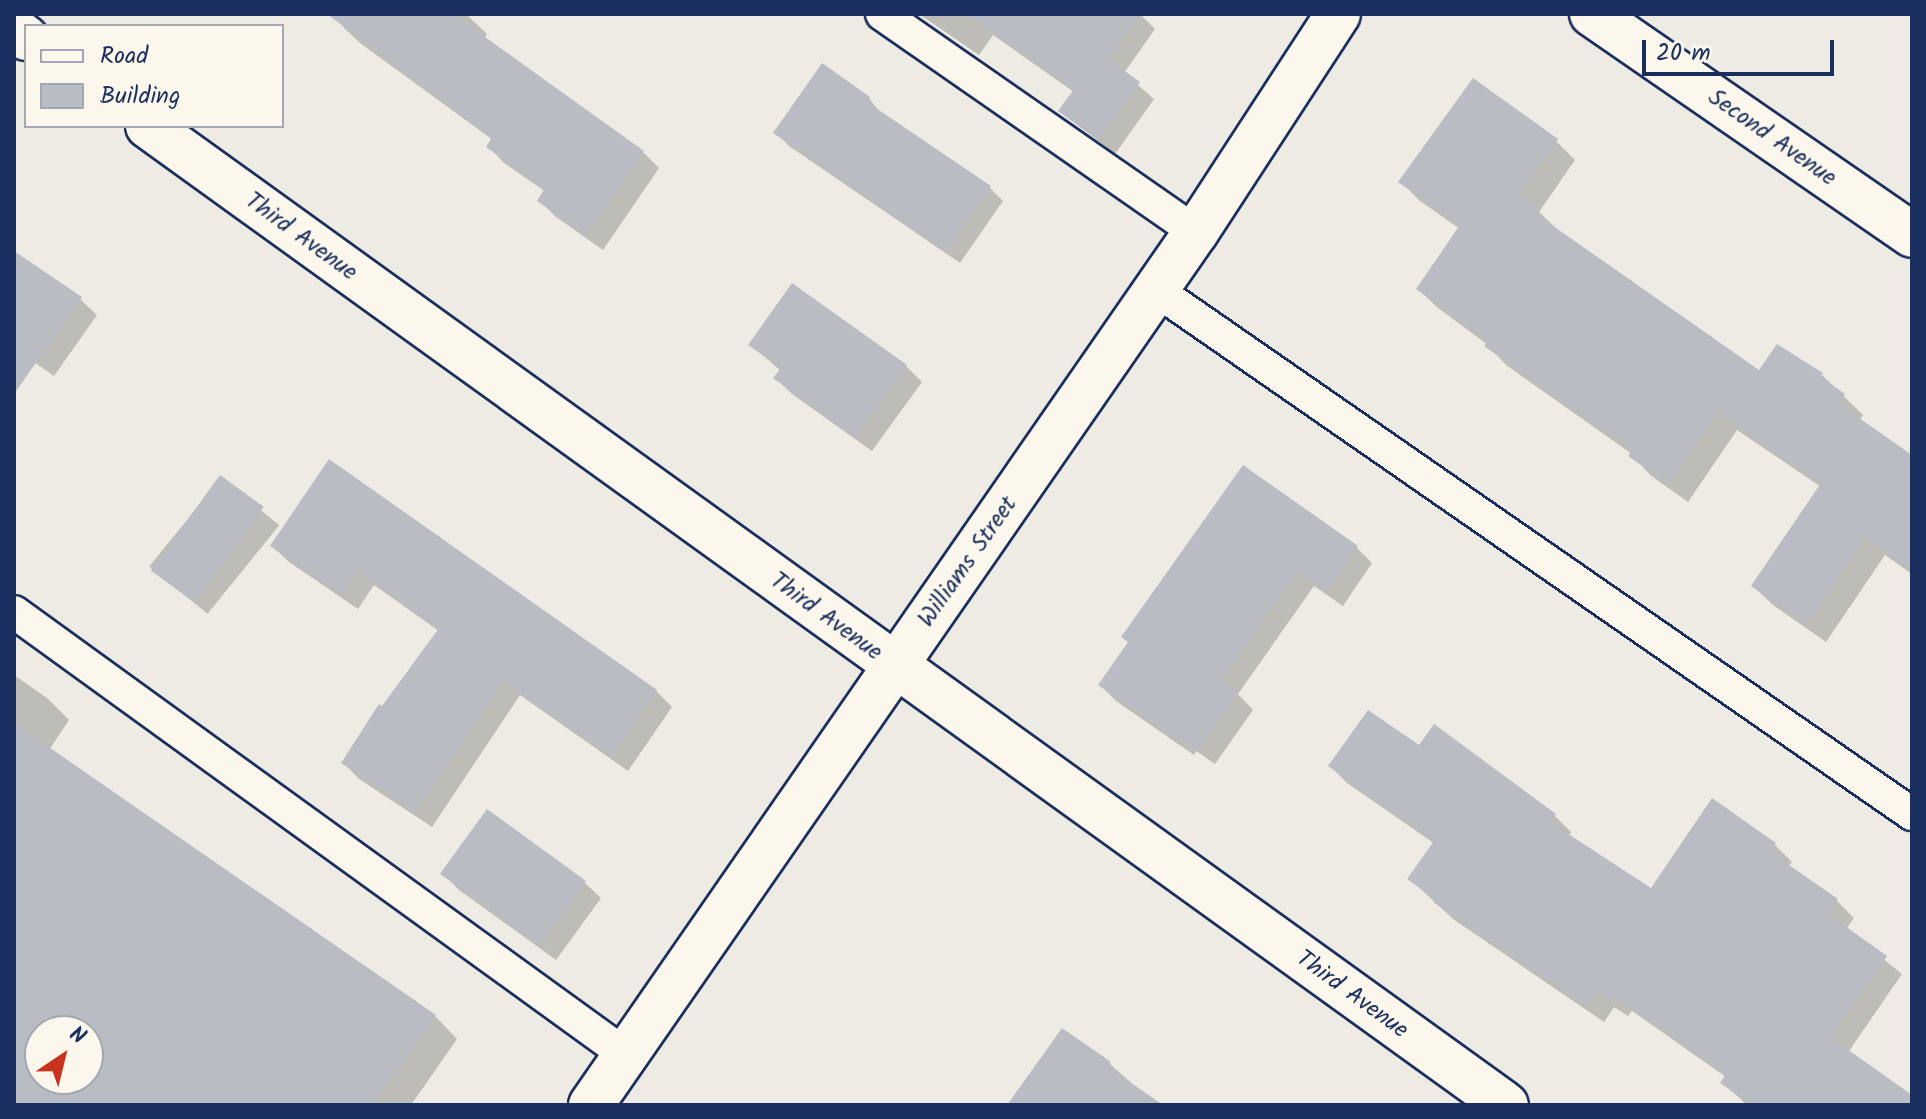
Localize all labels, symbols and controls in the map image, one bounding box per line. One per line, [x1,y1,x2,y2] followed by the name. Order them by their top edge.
[24,24,284,128] legend
[1646,24,1838,74] scale bar
[1656,34,1711,73] text: 20 m
[100,37,148,76] text: Road
[100,77,180,116] text: Building
[1702,83,1842,193] street label: Second Avenue
[239,187,363,287] street label: Third Avenue
[912,491,1024,633] street label: Williams Street
[764,567,888,667] street label: Third Avenue
[1290,945,1414,1045] street label: Third Avenue
[24,1015,104,1095] north arrow
[61,1018,93,1055] text: N

